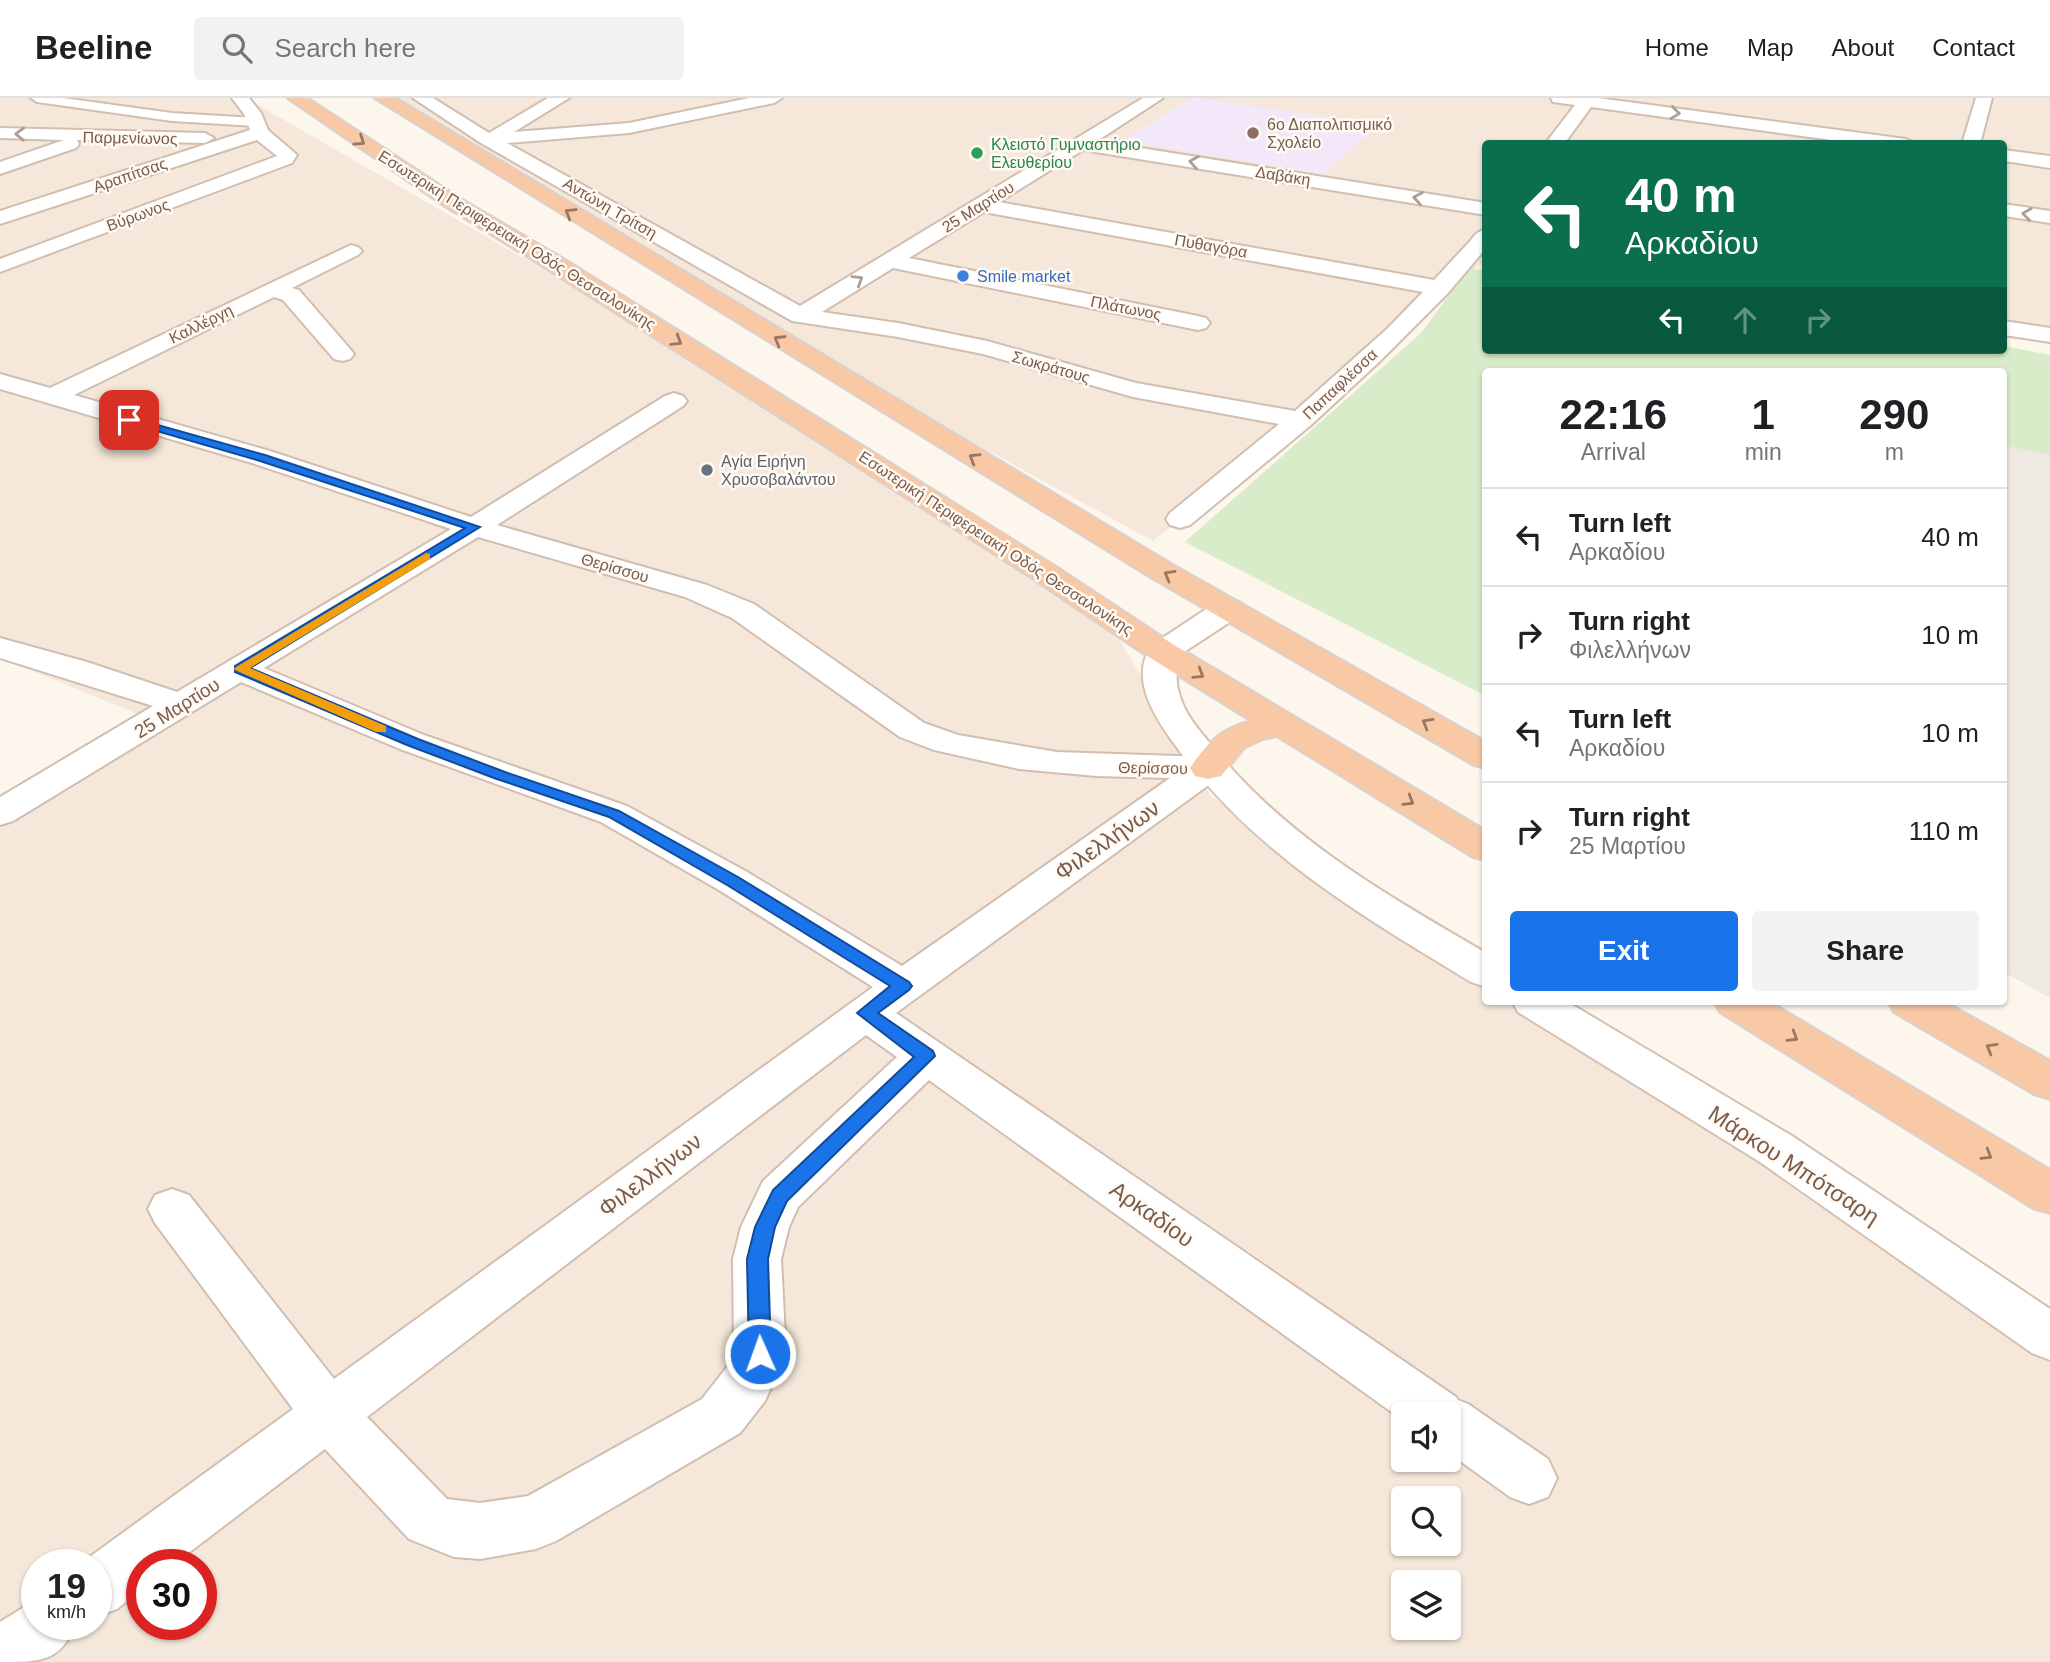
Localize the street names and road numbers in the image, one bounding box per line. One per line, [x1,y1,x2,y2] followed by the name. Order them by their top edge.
[82,129,178,147] street label: Παρμενίωνος
[375,147,659,333] street label: Εσωτερική Περιφερειακή Οδός Θεσσαλονίκης
[91,154,169,195] street label: Αραπίτσας
[1254,163,1312,189] street label: Δαβάκη
[560,174,660,242] street label: Αντώνη Τρίτση
[939,178,1017,236] street label: 25 Μαρτίου
[104,196,172,234] street label: Βύρωνος
[1173,231,1249,261] street label: Πυθαγόρα
[1089,293,1163,323] street label: Πλάτωνος
[166,301,236,347] street label: Καλλέργη
[1299,345,1381,423] street label: Παπαφλέσσα
[1010,348,1092,386] street label: Σωκράτους
[856,448,1136,638] street label: Εσωτερική Περιφερειακή Οδός Θεσσαλονίκης
[579,550,651,586] street label: Θερίσσου
[131,674,223,742] street label: 25 Μαρτίου
[1118,759,1188,777] street label: Θερίσσου
[1050,794,1164,886] street label: Φιλελλήνων
[1704,1100,1884,1230] street label: Μάρκου Μπότσαρη
[593,1128,707,1222] street label: Φιλελλήνων
[1105,1176,1199,1252] street label: Αρκαδίου

